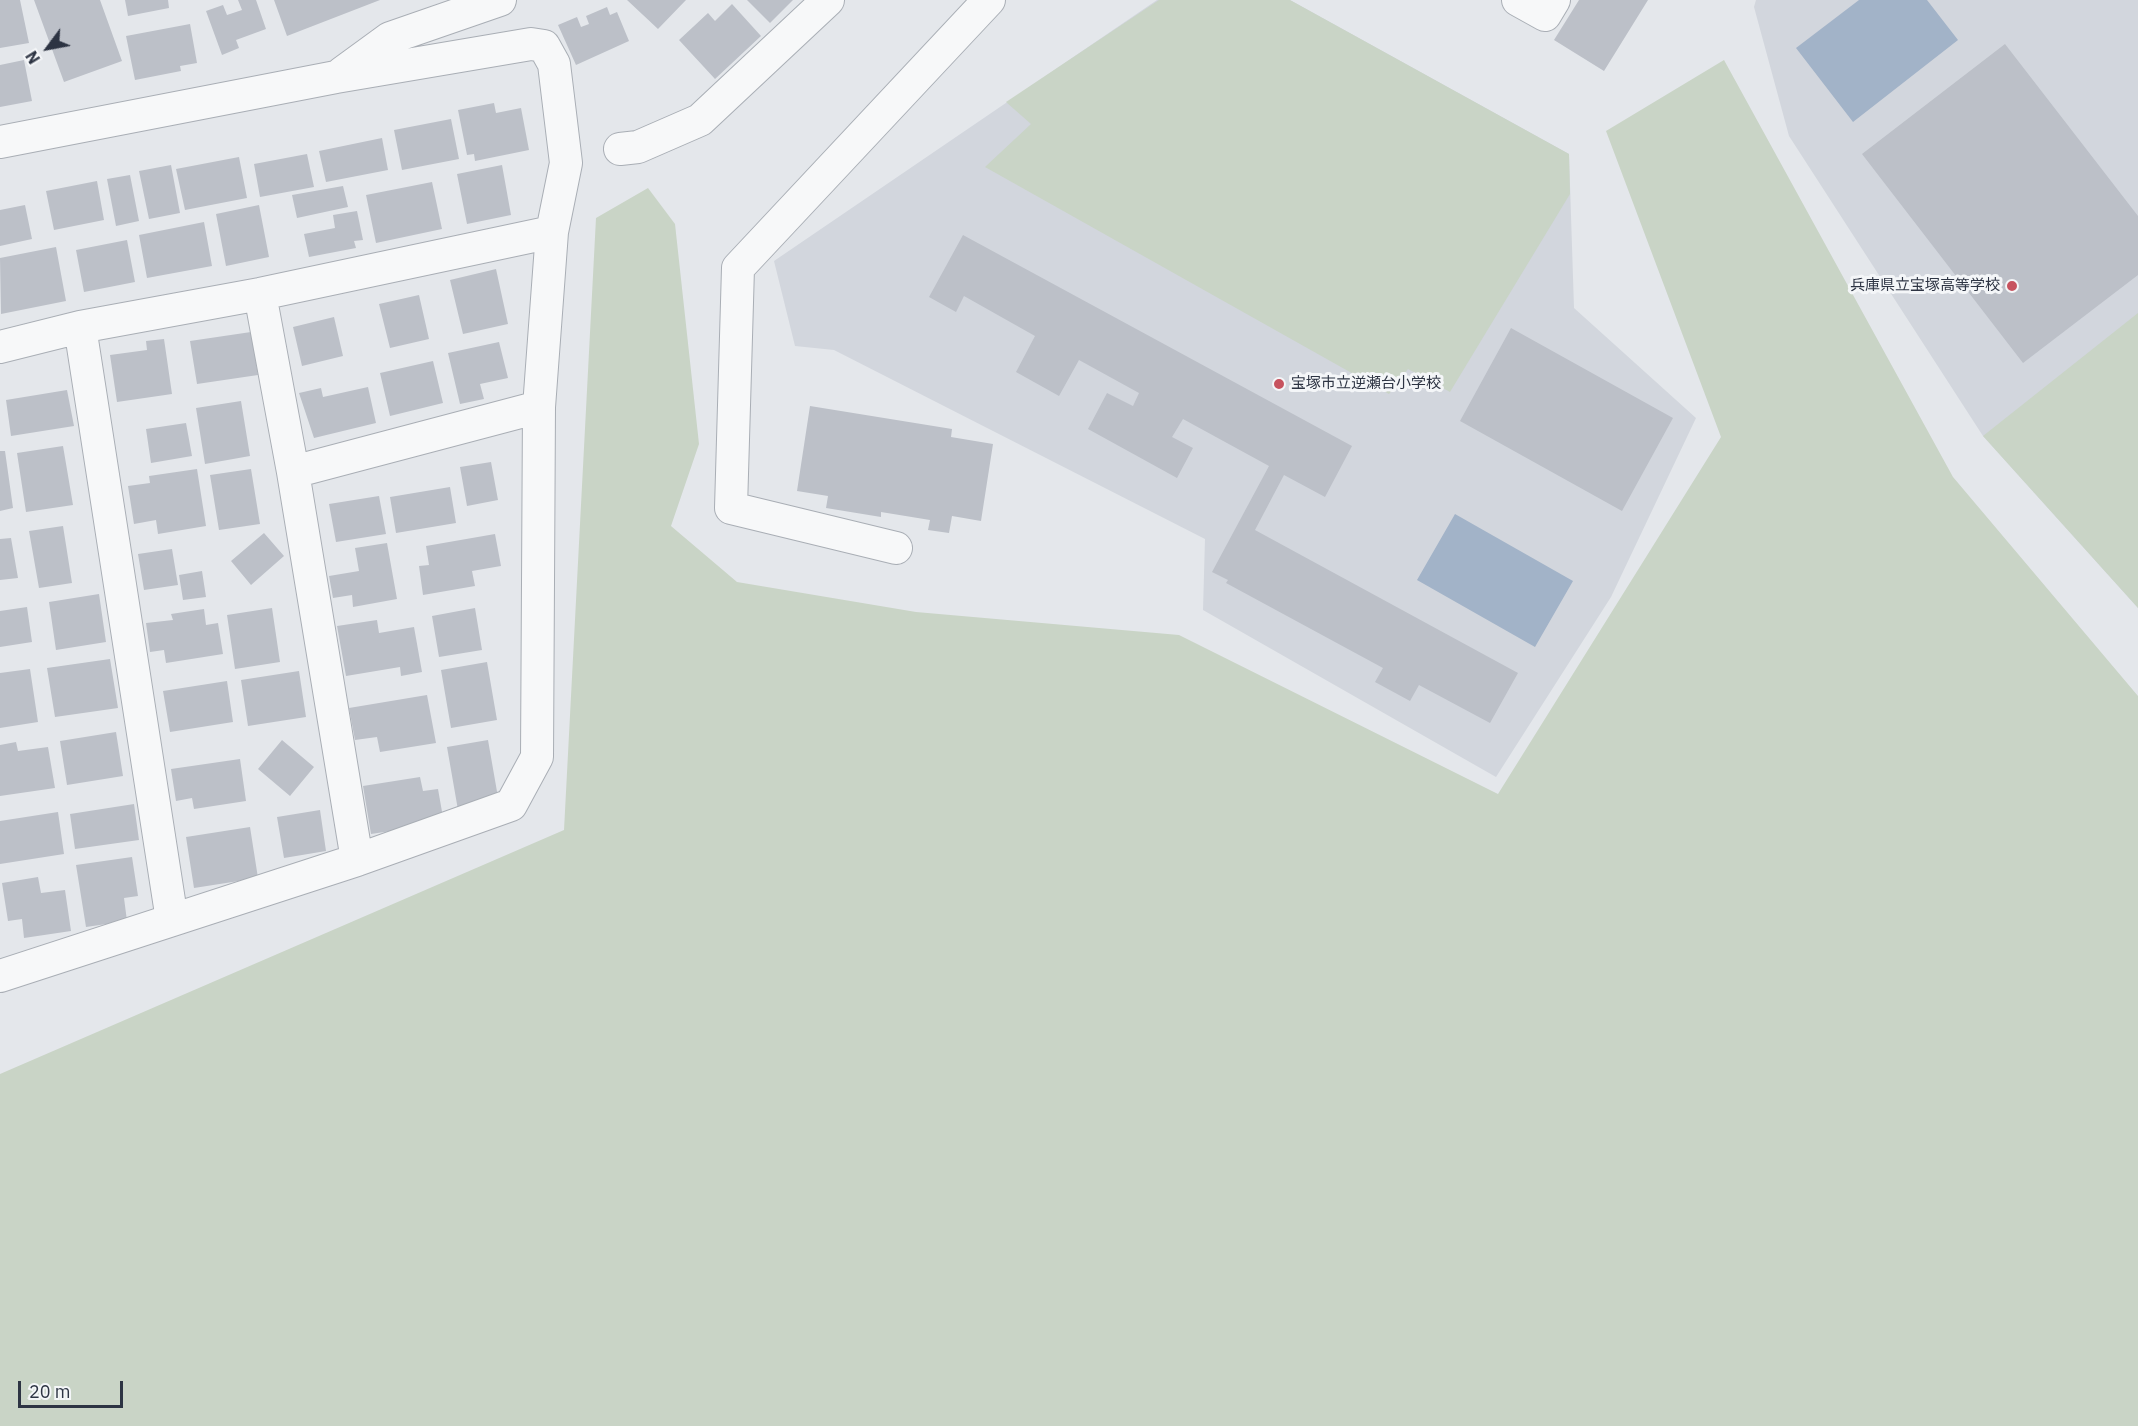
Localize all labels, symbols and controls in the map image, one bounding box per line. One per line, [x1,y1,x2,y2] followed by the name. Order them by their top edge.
[18,18,78,78] north arrow
[21,47,44,68] text: N
[1850,277,2000,295] place label: 兵庫県立宝塚高等学校
[2005,279,2019,293] marker: 兵庫県立宝塚高等学校
[1291,375,1441,393] place label: 宝塚市立逆瀬台小学校
[1272,377,1286,391] marker: 宝塚市立逆瀬台小学校
[21,1369,126,1407] scale bar
[29,1380,71,1403] text: 20 m

